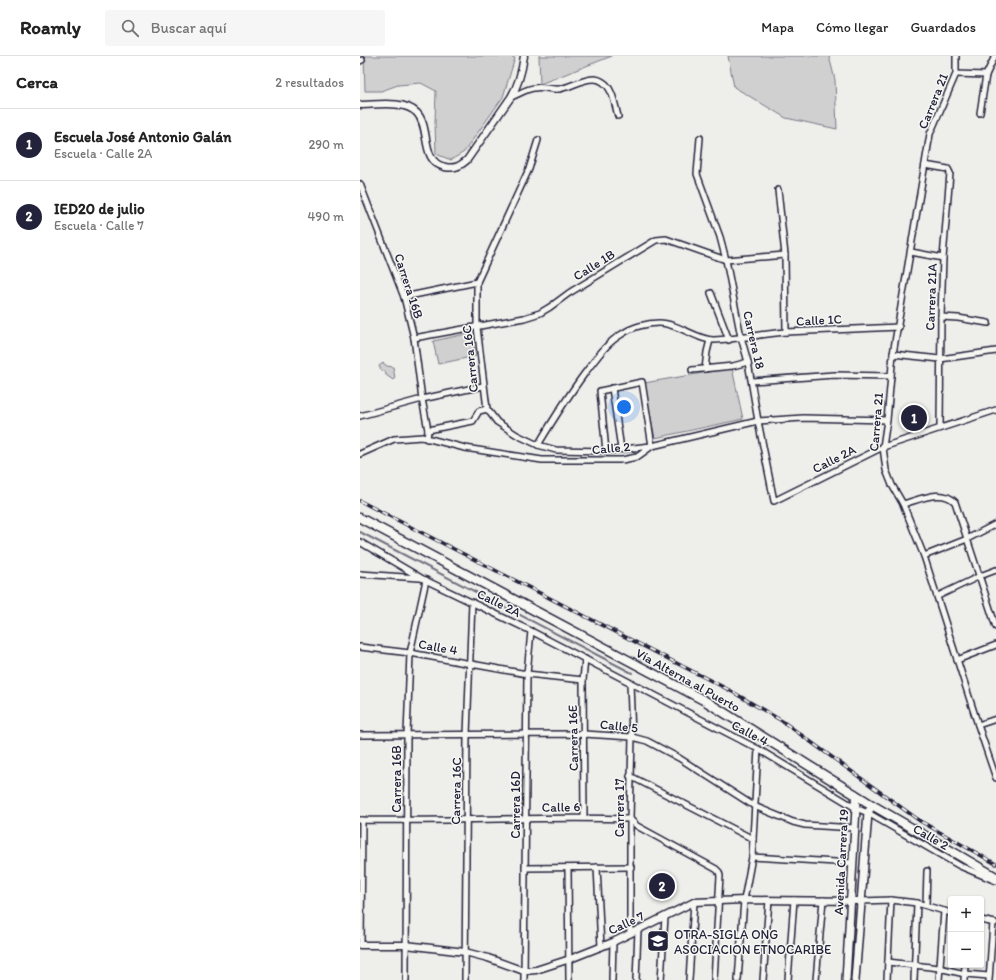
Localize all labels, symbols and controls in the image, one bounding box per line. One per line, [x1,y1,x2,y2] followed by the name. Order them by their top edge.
[105,10,385,46] search box
[20,16,81,39] text: Roamly
[119,17,141,39] icon: search
[151,19,227,37] text: Buscar aquí
[761,19,794,36] text: Mapa
[816,19,888,36] text: Cómo llegar
[910,19,976,36] text: Guardados
[915,71,951,131] street label: Carrera 21
[16,72,58,92] text: Cerca
[275,75,344,90] text: 2 resultados
[54,128,231,146] text: Escuela José Antonio Galán
[26,137,32,152] text: 1
[308,137,344,152] text: 290 m
[54,146,152,161] text: Escuela · Calle 2A
[54,200,145,218] text: IED20 de julio
[26,209,32,224] text: 2
[308,209,344,224] text: 490 m
[54,218,144,233] text: Escuela · Calle 7
[571,246,617,284] street label: Calle 1B
[391,252,427,320] street label: Carrera 16B
[922,262,940,331] street label: Carrera 21A
[740,309,768,371] street label: Carrera 18
[796,311,842,329] street label: Calle 1C
[459,325,481,393] street label: Carrera 16C
[866,392,886,452] street label: Carrera 21
[614,397,634,417] your location
[901,403,927,433] pin: 1
[591,439,631,457] street label: Calle 2
[810,441,859,476] street label: Calle 2A
[475,586,524,620] street label: Calle 2A
[417,636,459,658] street label: Calle 4
[633,645,743,715] street label: Vía Alterna al Puerto
[565,705,581,771] street label: Carrera 16E
[599,717,639,735] street label: Calle 5
[729,717,771,749] street label: Calle 4
[389,745,404,813] street label: Carrera 16B
[448,757,464,825] street label: Carrera 16C
[508,771,523,839] street label: Carrera 16D
[612,778,627,837] street label: Carrera 17
[542,799,580,815] street label: Calle 6
[831,808,851,916] street label: Avenida Carrera 19
[911,821,952,853] street label: Calle 2
[649,871,675,901] pin: 2
[948,896,984,968] map controls
[948,896,984,932] button: +
[606,908,647,938] street label: Calle 7
[674,927,831,957] place label: OTRA-SIGLA ONG ASOCIACION ETNOCARIBE
[645,928,671,954] school or university icon: OTRA-SIGLA ONG ASOCIACION ETNOCARIBE
[948,932,984,968] button: −

